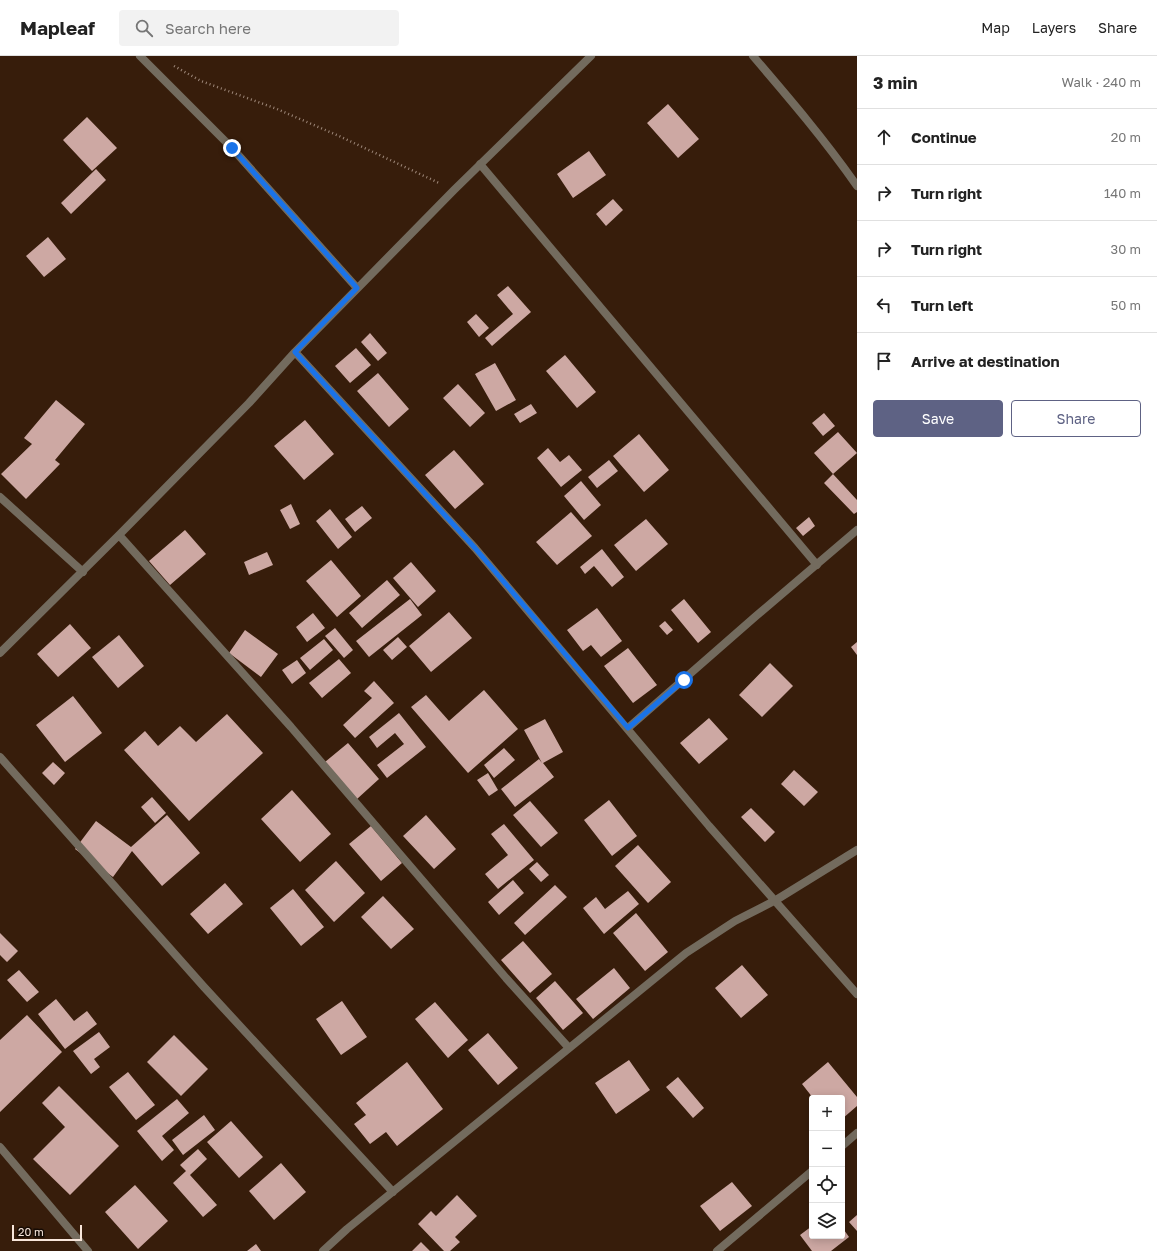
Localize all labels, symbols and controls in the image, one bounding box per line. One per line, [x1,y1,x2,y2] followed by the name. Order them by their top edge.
[119,10,399,46] search box
[20,16,95,39] text: Mapleaf
[133,17,155,39] icon: search
[165,19,251,37] text: Search here
[981,19,1010,36] text: Map
[1032,19,1076,36] text: Layers
[1098,19,1137,36] text: Share
[873,72,917,93] text: 3 min
[1062,74,1141,90] text: Walk · 240 m
[873,126,895,148] icon: ahead
[911,128,977,146] text: Continue
[1111,129,1141,145] text: 20 m
[223,139,241,157] route end
[873,182,895,204] icon: right
[911,184,982,202] text: Turn right
[1104,185,1141,201] text: 140 m
[873,238,895,260] icon: right
[911,240,982,258] text: Turn right
[1111,241,1141,257] text: 30 m
[873,294,895,316] icon: left
[911,296,973,314] text: Turn left
[1111,297,1141,313] text: 50 m
[873,350,895,372] icon: arrive
[911,352,1060,370] text: Arrive at destination
[873,400,1003,437] button: Save
[1011,400,1141,437] button: Share
[675,671,693,689] route start
[809,1095,845,1239] map controls
[809,1095,845,1131] button: +
[809,1131,845,1167] button: −
[809,1167,845,1203] button: locate
[809,1203,845,1239] button: layers
[12,1223,82,1242] scale bar
[18,1225,44,1238] text: 20 m

